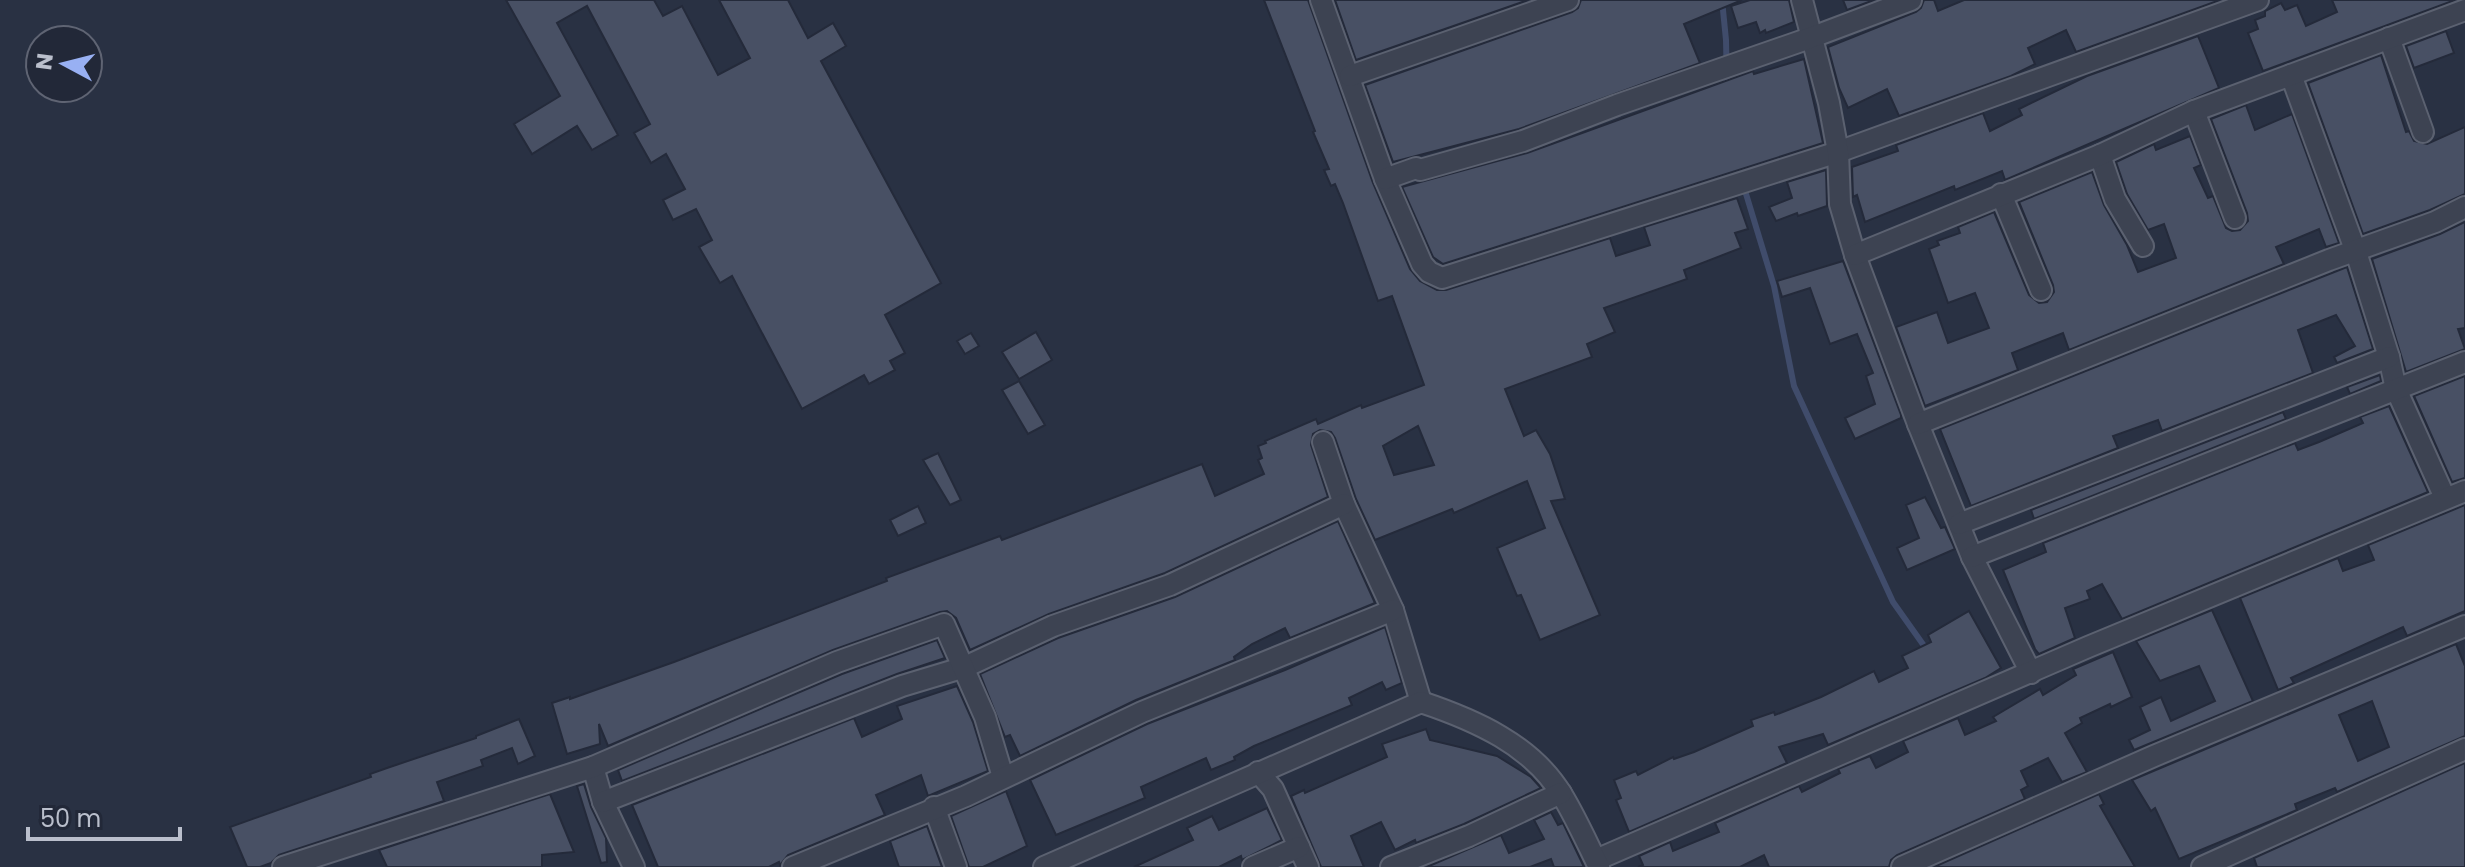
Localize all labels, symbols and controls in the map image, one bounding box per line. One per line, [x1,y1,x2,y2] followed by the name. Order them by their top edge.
[24,24,104,104] north arrow
[28,52,61,72] text: N
[28,791,180,841] scale bar
[40,802,101,835] text: 50 m

